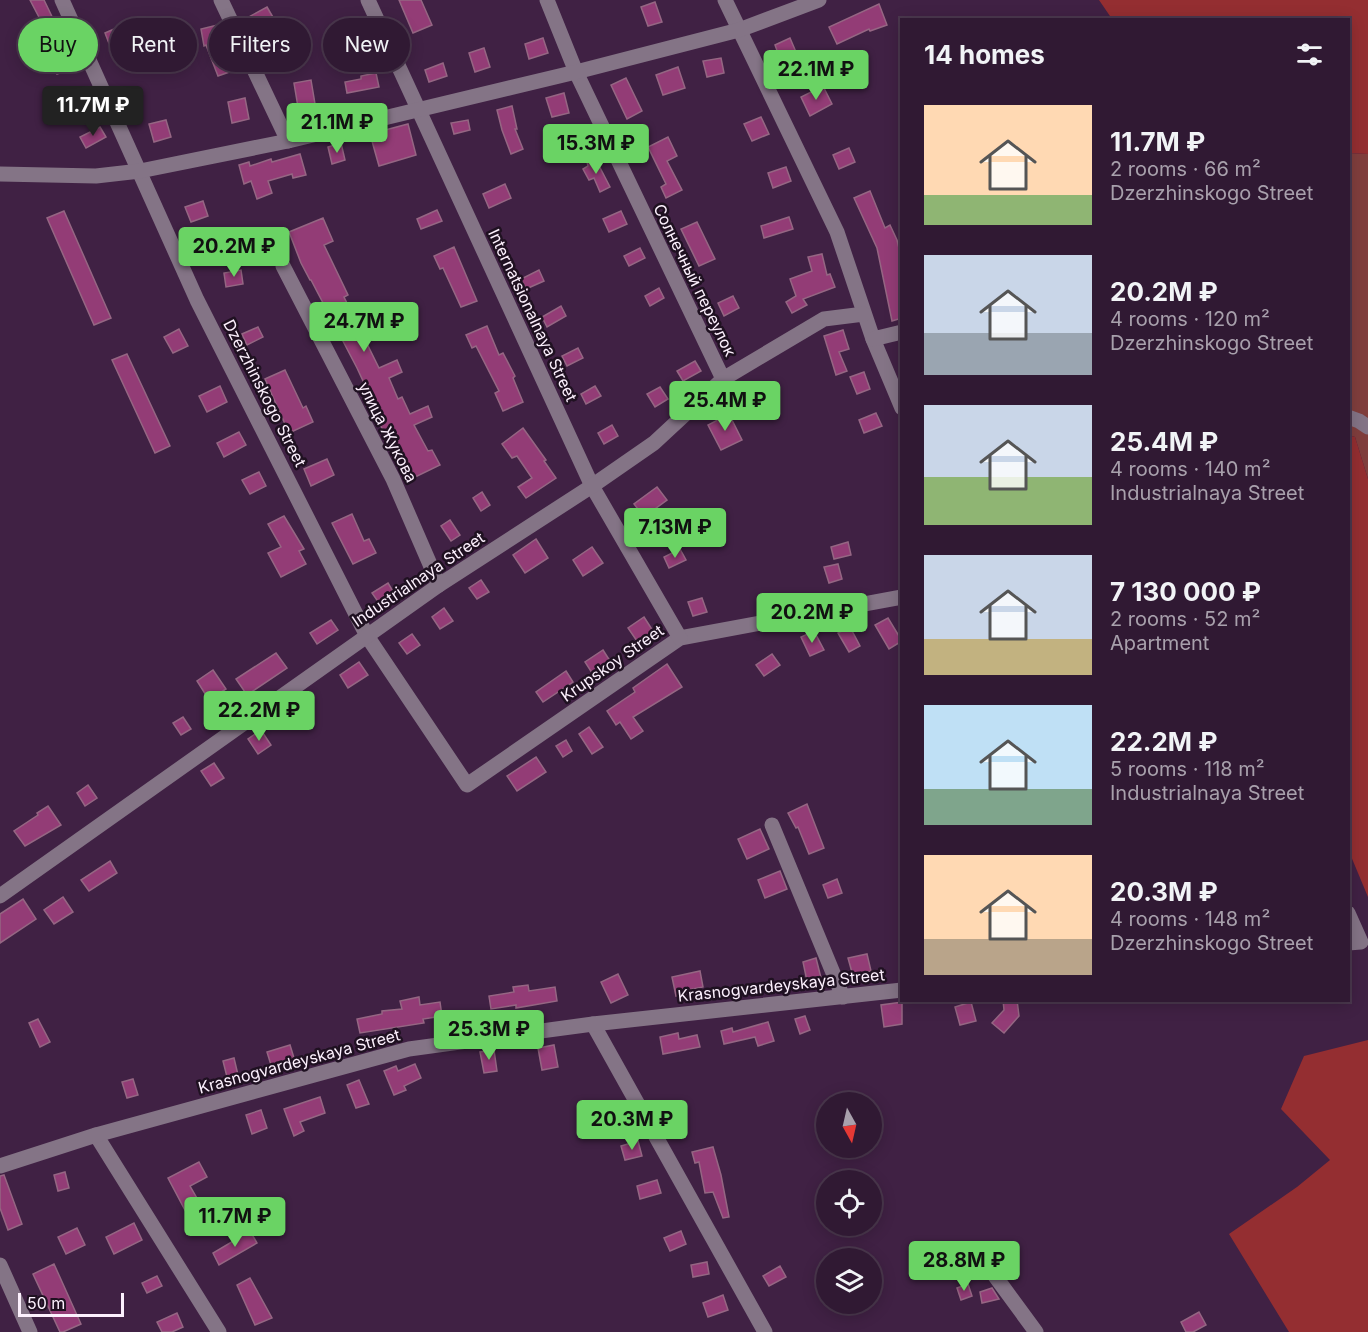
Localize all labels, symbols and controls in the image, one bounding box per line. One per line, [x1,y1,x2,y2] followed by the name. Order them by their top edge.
[18,18,98,72] chip: Buy
[110,18,197,72] chip: Rent
[209,18,311,72] chip: Filters
[323,18,410,72] chip: New
[1293,38,1326,71] icon: filters
[924,39,1045,70] text: 14 homes
[761,50,871,101] pin: 22.1M ₽
[778,57,854,81] text: 22.1M ₽
[38,86,148,137] pin: 11.7M ₽
[56,93,130,117] text: 11.7M ₽
[282,103,392,154] pin: 21.1M ₽
[301,110,373,134] text: 21.1M ₽
[541,124,651,175] pin: 15.3M ₽
[1110,126,1205,157] text: 11.7M ₽
[972,129,1044,201] icon: home
[557,131,635,155] text: 15.3M ₽
[1110,157,1261,181] text: 2 rooms · 66 m²
[1110,181,1313,205] text: Dzerzhinskogo Street
[649,200,741,360] street label: Солнечный переулок
[484,226,582,404] street label: Internatsionalnaya Street
[179,227,289,278] pin: 20.2M ₽
[193,234,275,258] text: 20.2M ₽
[1110,276,1218,307] text: 20.2M ₽
[972,279,1044,351] icon: home
[309,302,419,353] pin: 24.7M ₽
[1110,307,1270,331] text: 4 rooms · 120 m²
[323,309,405,333] text: 24.7M ₽
[219,316,311,470] street label: Dzerzhinskogo Street
[1110,331,1313,355] text: Dzerzhinskogo Street
[354,378,422,486] street label: улица Жукова
[670,381,780,432] pin: 25.4M ₽
[683,388,767,412] text: 25.4M ₽
[1110,426,1218,457] text: 25.4M ₽
[972,429,1044,501] icon: home
[1110,457,1270,481] text: 4 rooms · 140 m²
[1110,481,1304,505] text: Industrialnaya Street
[620,508,730,559] pin: 7.13M ₽
[638,515,712,539] text: 7.13M ₽
[348,527,488,631] street label: Industrialnaya Street
[1110,576,1261,607] text: 7 130 000 ₽
[972,579,1044,651] icon: home
[757,593,867,644] pin: 20.2M ₽
[771,600,853,624] text: 20.2M ₽
[1110,607,1260,631] text: 2 rooms · 52 m²
[557,620,667,706] street label: Krupskoy Street
[1110,631,1209,655] text: Apartment
[204,691,314,742] pin: 22.2M ₽
[218,698,300,722] text: 22.2M ₽
[1110,726,1217,757] text: 22.2M ₽
[972,729,1044,801] icon: home
[1110,757,1265,781] text: 5 rooms · 118 m²
[1110,781,1304,805] text: Industrialnaya Street
[1110,876,1218,907] text: 20.3M ₽
[972,879,1044,951] icon: home
[1110,907,1270,931] text: 4 rooms · 148 m²
[1110,931,1313,955] text: Dzerzhinskogo Street
[677,964,885,1006] street label: Krasnogvardeyskaya Street
[434,1010,544,1061] pin: 25.3M ₽
[448,1017,530,1041] text: 25.3M ₽
[196,1024,402,1098] street label: Krasnogvardeyskaya Street
[816,1092,882,1158] north arrow
[816,1092,882,1314] map controls
[577,1100,687,1151] pin: 20.3M ₽
[591,1107,673,1131] text: 20.3M ₽
[816,1170,882,1236] button: locate
[180,1197,290,1248] pin: 11.7M ₽
[198,1204,272,1228] text: 11.7M ₽
[909,1241,1019,1292] pin: 28.8M ₽
[816,1248,882,1314] button: layers
[923,1248,1005,1272] text: 28.8M ₽
[18,1290,124,1318] scale bar
[27,1293,65,1313] text: 50 m

